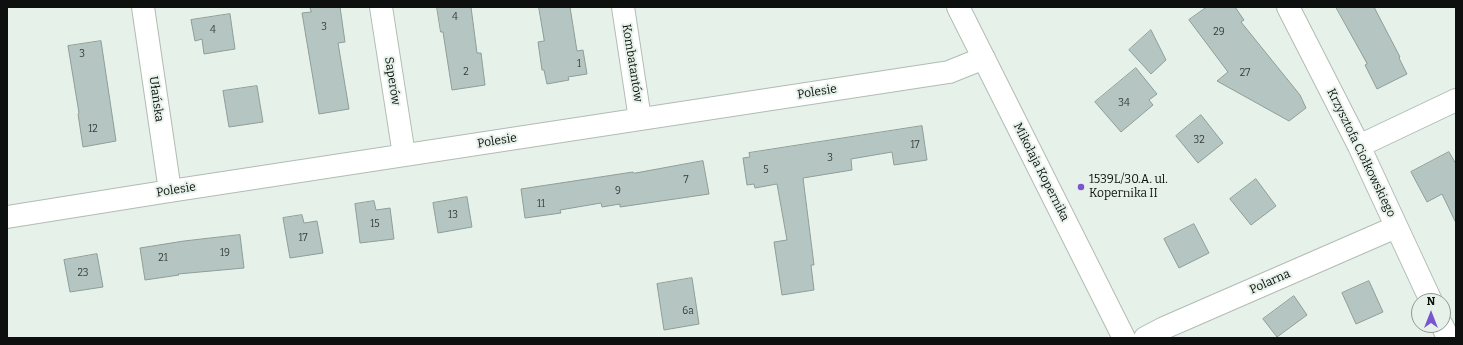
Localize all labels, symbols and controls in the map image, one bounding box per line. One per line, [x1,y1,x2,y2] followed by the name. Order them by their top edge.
[452,11,458,23] house number: 4
[321,21,327,33] house number: 3
[619,23,645,103] street label: Kombatantów
[210,24,216,36] house number: 4
[1213,26,1225,38] house number: 29
[79,48,85,60] house number: 3
[381,56,403,106] street label: Saperów
[577,58,581,70] house number: 1
[463,66,469,78] house number: 2
[1240,67,1250,79] house number: 27
[146,75,166,123] street label: Ułańska
[796,82,838,102] street label: Polesie
[1324,86,1398,220] street label: Krzysztofa Ciołkowskiego
[1118,97,1130,109] house number: 34
[1010,120,1072,224] street label: Mikołaja Kopernika
[88,123,98,135] house number: 12
[476,131,518,151] street label: Polesie
[1193,134,1205,146] house number: 32
[911,139,919,151] house number: 17
[827,152,833,164] house number: 3
[763,164,769,176] house number: 5
[1089,173,1168,201] place label: 1539L/30.A. ul. Kopernika II
[683,174,689,186] house number: 7
[155,180,197,200] street label: Polesie
[1076,182,1086,192] marker: 1539L/30.A. ul. Kopernika II
[615,185,621,197] house number: 9
[537,198,545,210] house number: 11
[448,209,458,221] house number: 13
[370,218,380,230] house number: 15
[299,232,307,244] house number: 17
[220,247,230,259] house number: 19
[158,252,168,264] house number: 21
[77,267,89,279] house number: 23
[1247,267,1293,297] street label: Polarna
[1411,293,1451,333] north arrow
[1427,295,1435,308] text: N
[682,305,694,317] house number: 6a

